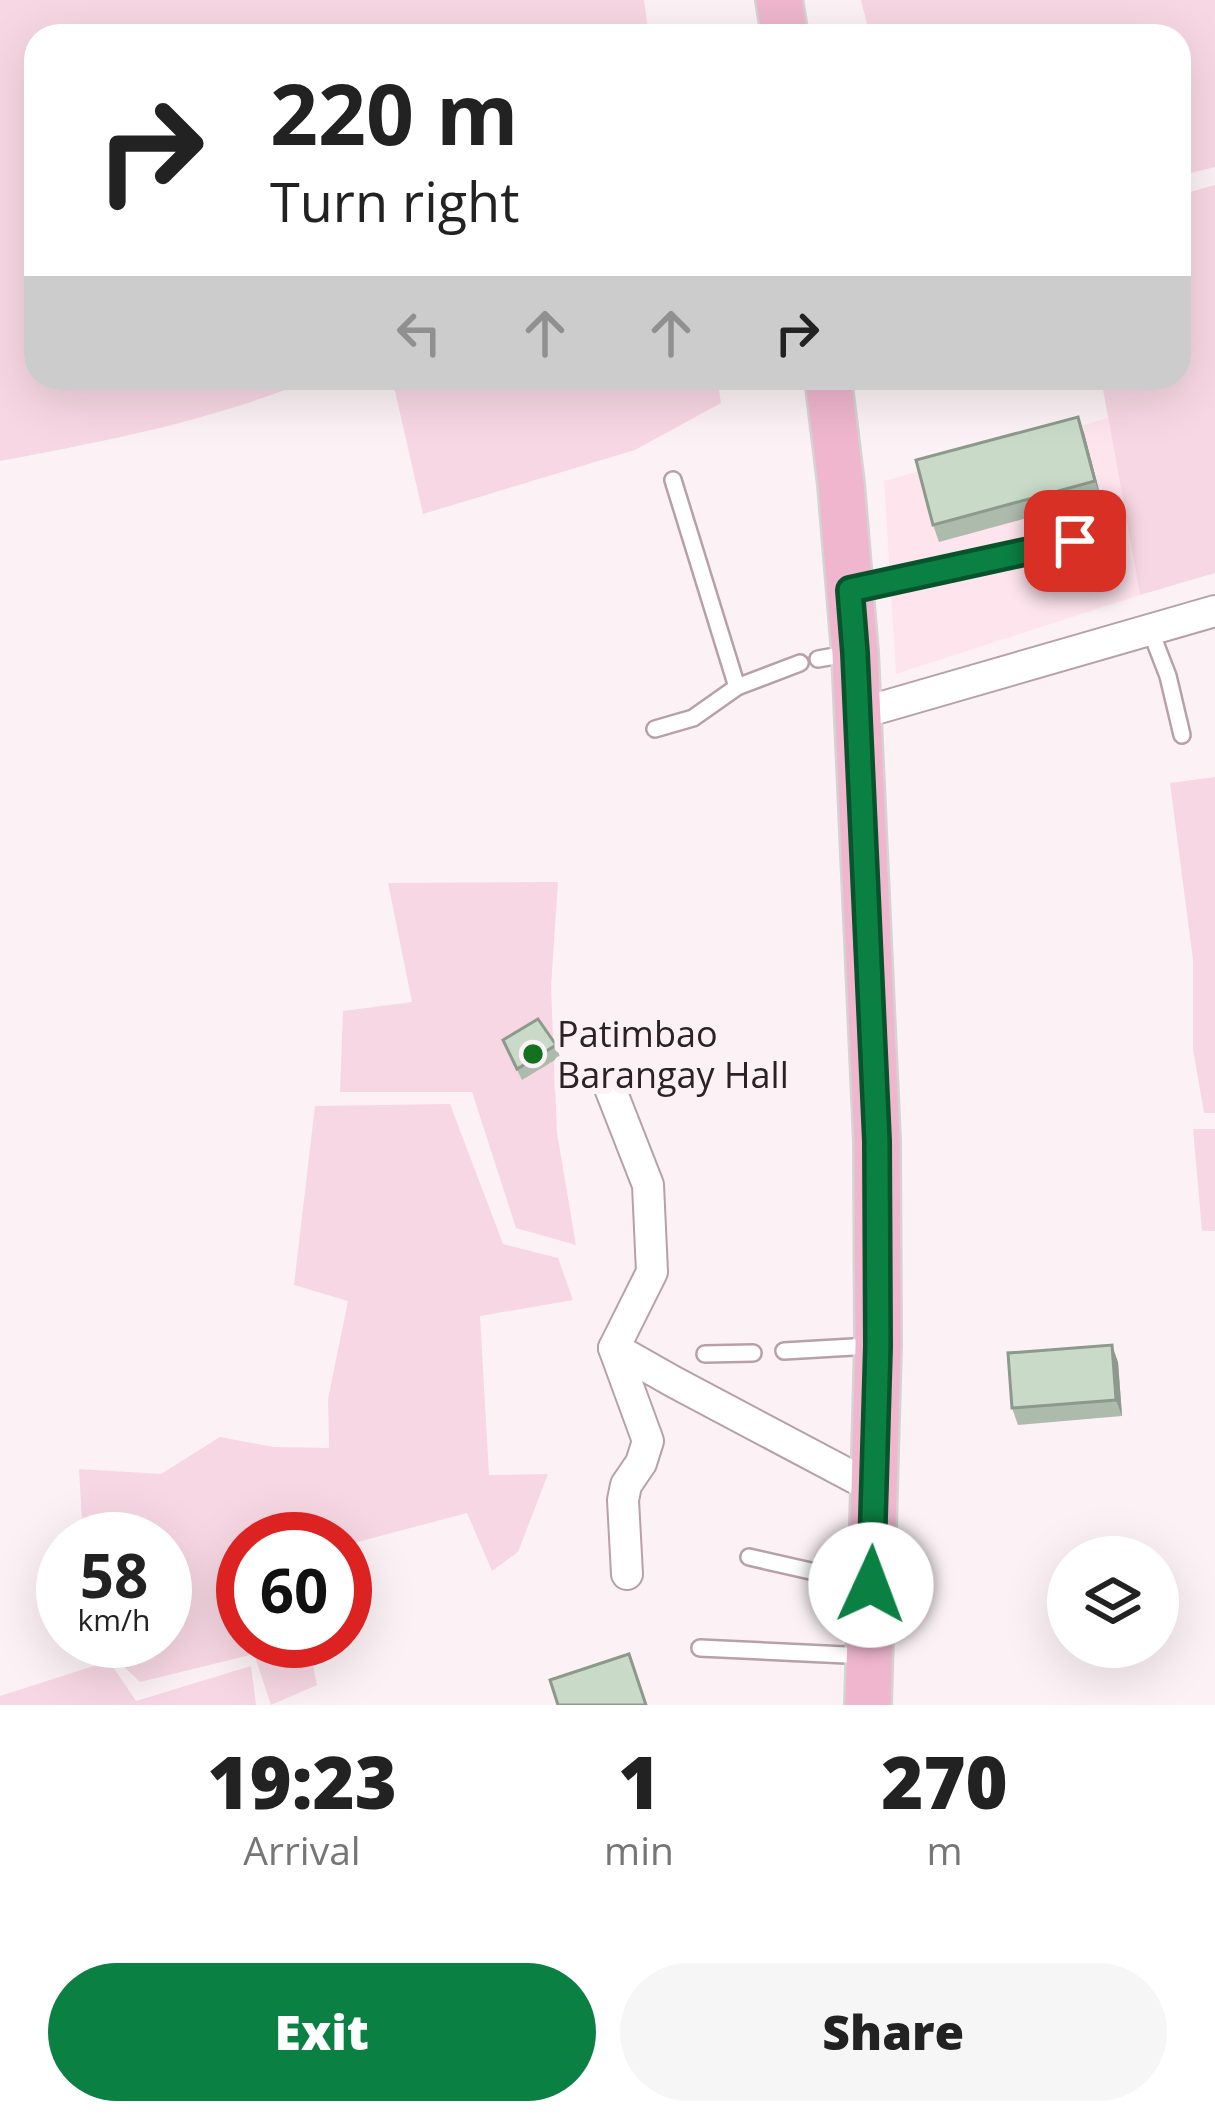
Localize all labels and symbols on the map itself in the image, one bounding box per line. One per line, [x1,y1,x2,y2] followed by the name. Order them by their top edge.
[1024,490,1126,592] pin
[557,1009,789,1099] place label: Patimbao Barangay Hall
[520,1041,546,1067] marker: Patimbao Barangay Hall
[216,1512,372,1668] speed limit sign: 60
[808,1522,934,1648] position arrow

